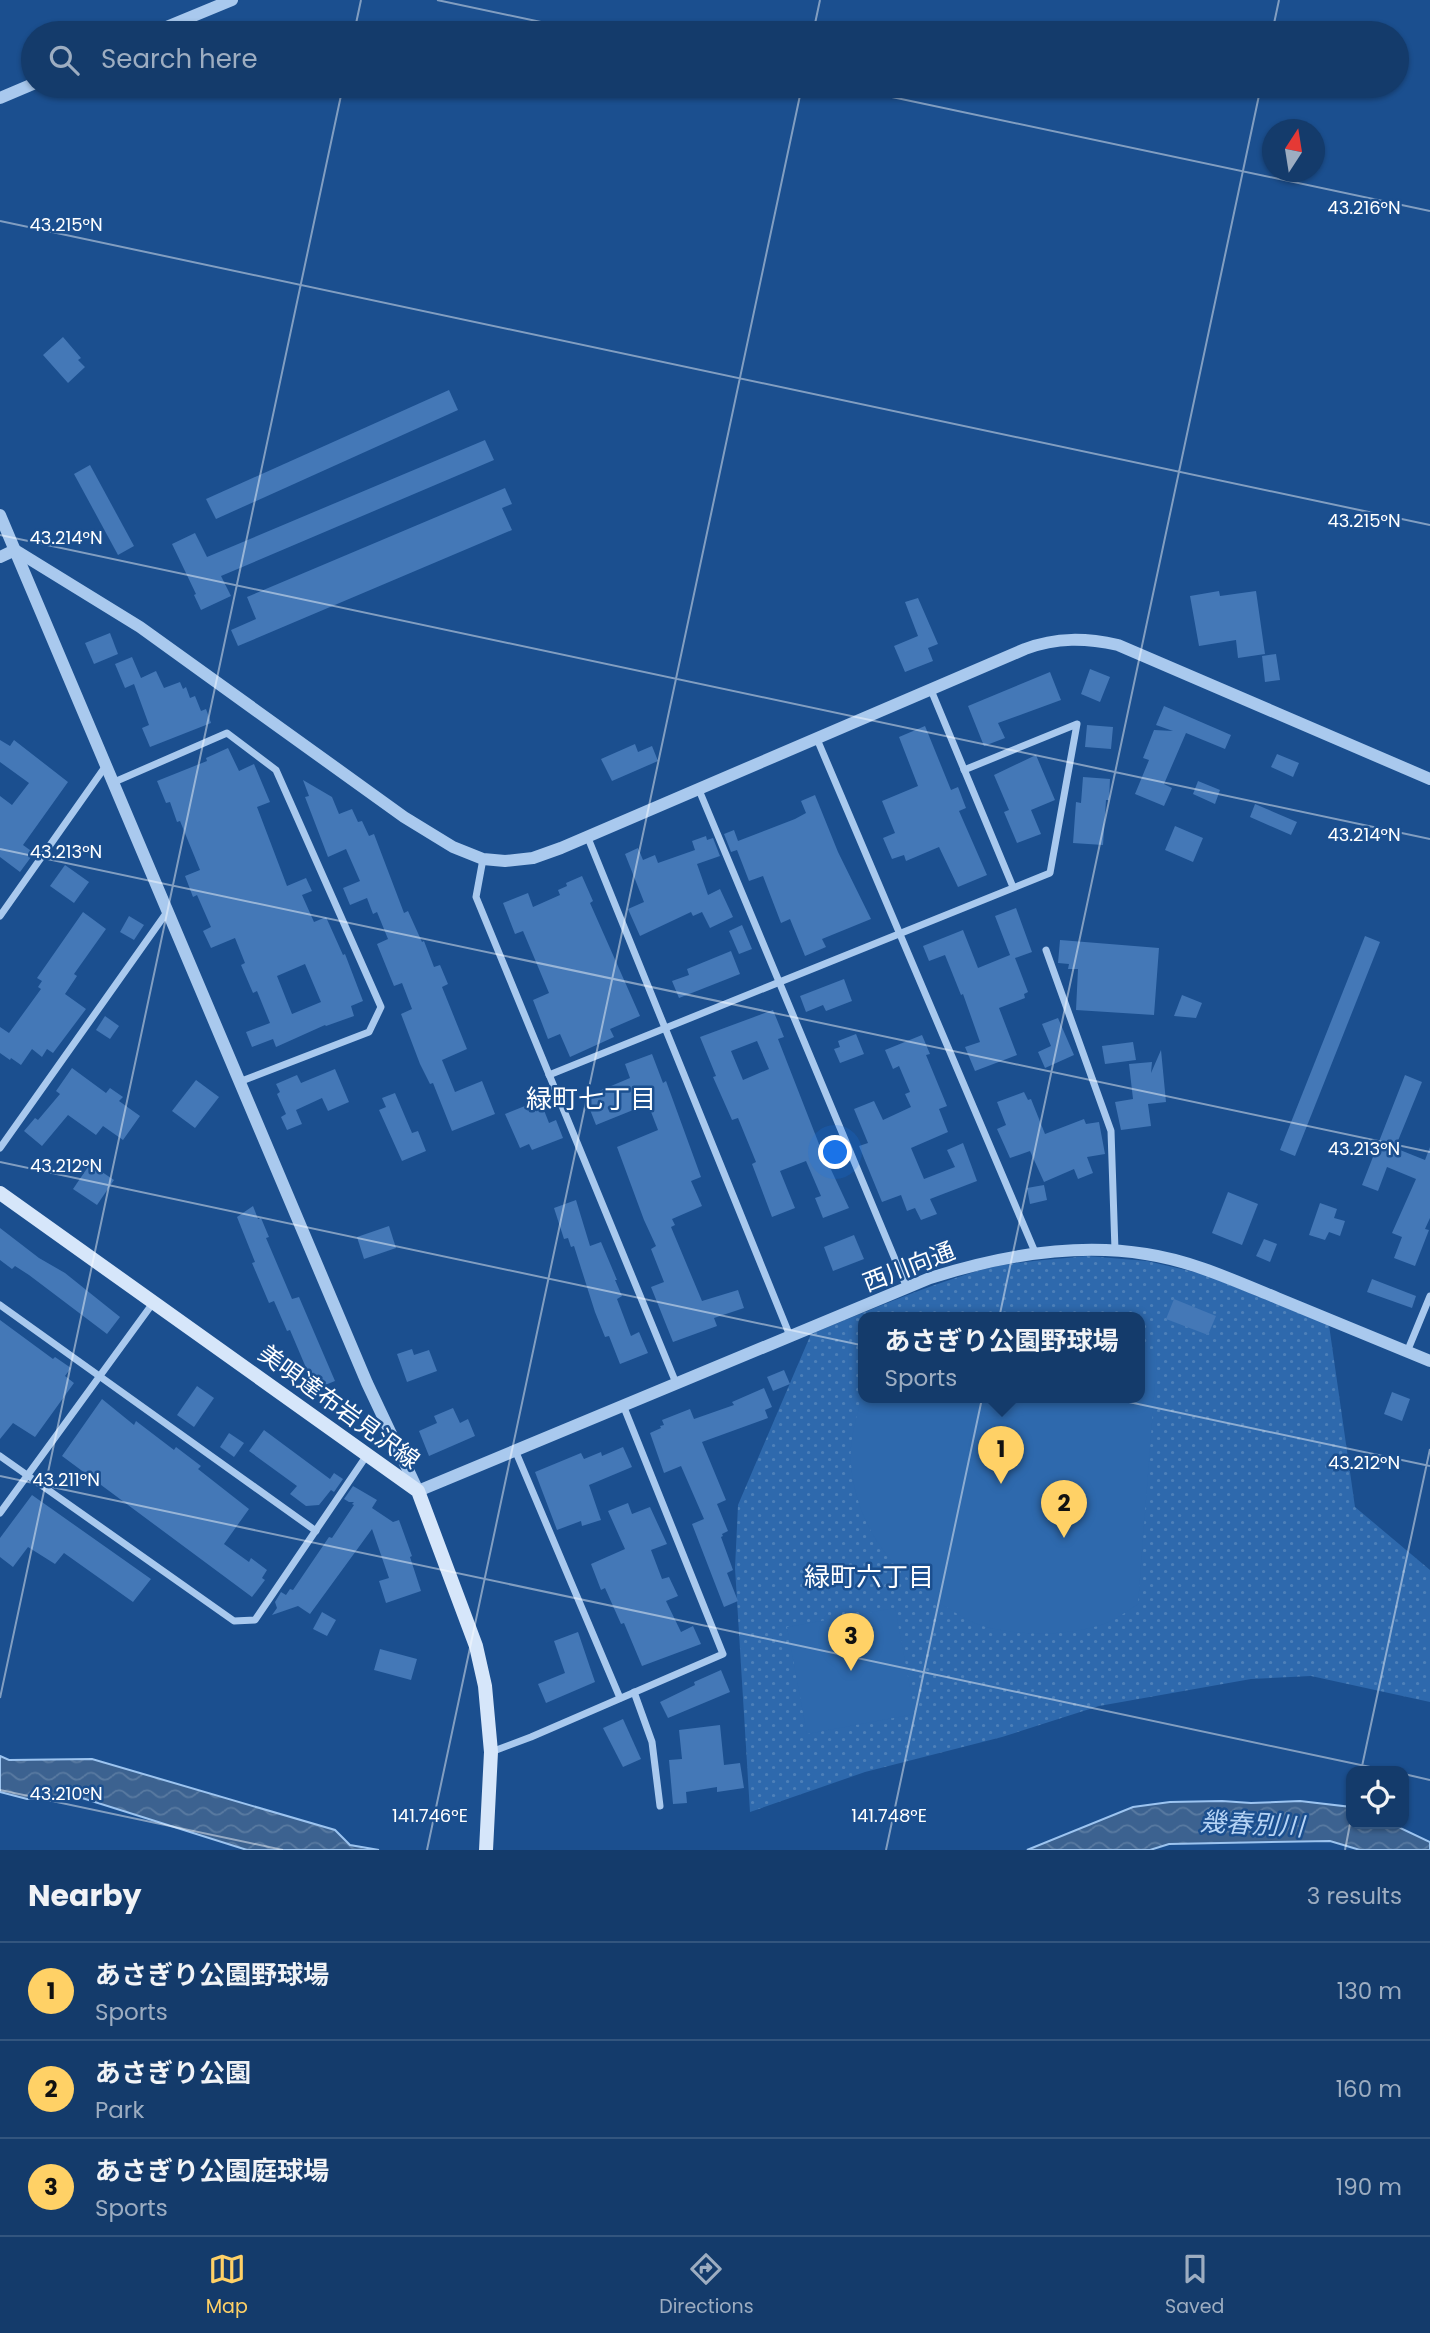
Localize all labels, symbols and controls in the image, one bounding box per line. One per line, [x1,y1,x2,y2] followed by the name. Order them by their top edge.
[21,21,1409,98] search box
[45,41,83,79] icon: search
[101,41,258,77] text: Search here
[1262,119,1325,182] north arrow
[1327,195,1401,220] text: 43.216°N
[29,212,103,237] text: 43.215°N
[1327,508,1401,533] text: 43.215°N
[29,525,103,550] text: 43.214°N
[1327,822,1401,847] text: 43.214°N
[30,839,102,864] text: 43.213°N
[526,1081,656,1117] district label: 緑町七丁目
[818,1135,852,1169] your location
[1328,1136,1400,1161] text: 43.213°N
[30,1153,102,1178] text: 43.212°N
[858,1234,960,1299] street label: 西川向通
[858,1312,1145,1403] popup
[884,1323,1119,1359] text: あさぎり公園野球場
[252,1337,427,1476] street label: 美唄達布岩見沢線
[884,1362,957,1394] text: Sports
[978,1426,1024,1484] pin: 1
[1328,1450,1400,1475] text: 43.212°N
[32,1467,100,1492] text: 43.211°N
[1041,1480,1087,1538] pin: 2
[804,1559,934,1595] district label: 緑町六丁目
[828,1613,874,1671] pin: 3
[1346,1766,1409,1829] map controls
[1346,1766,1409,1829] button: locate
[29,1781,103,1806] text: 43.210°N
[392,1803,468,1828] text: 141.746°E
[851,1803,927,1828] text: 141.748°E
[1199,1803,1308,1845] water label: 幾春別川
[28,1874,142,1917] text: Nearby
[1307,1880,1402,1912] text: 3 results
[95,1957,329,1993] text: あさぎり公園野球場
[47,1975,55,2007] text: 1
[1337,1975,1402,2007] text: 130 m
[95,1996,168,2028] text: Sports
[95,2055,251,2091] text: あさぎり公園
[44,2073,58,2105] text: 2
[1336,2073,1402,2105] text: 160 m
[95,2094,144,2126] text: Park
[95,2153,329,2189] text: あさぎり公園庭球場
[44,2171,58,2203] text: 3
[1336,2171,1402,2203] text: 190 m
[95,2192,168,2224] text: Sports
[206,2250,248,2321] tab: Map
[659,2250,754,2321] tab: Directions
[1165,2250,1224,2321] tab: Saved

